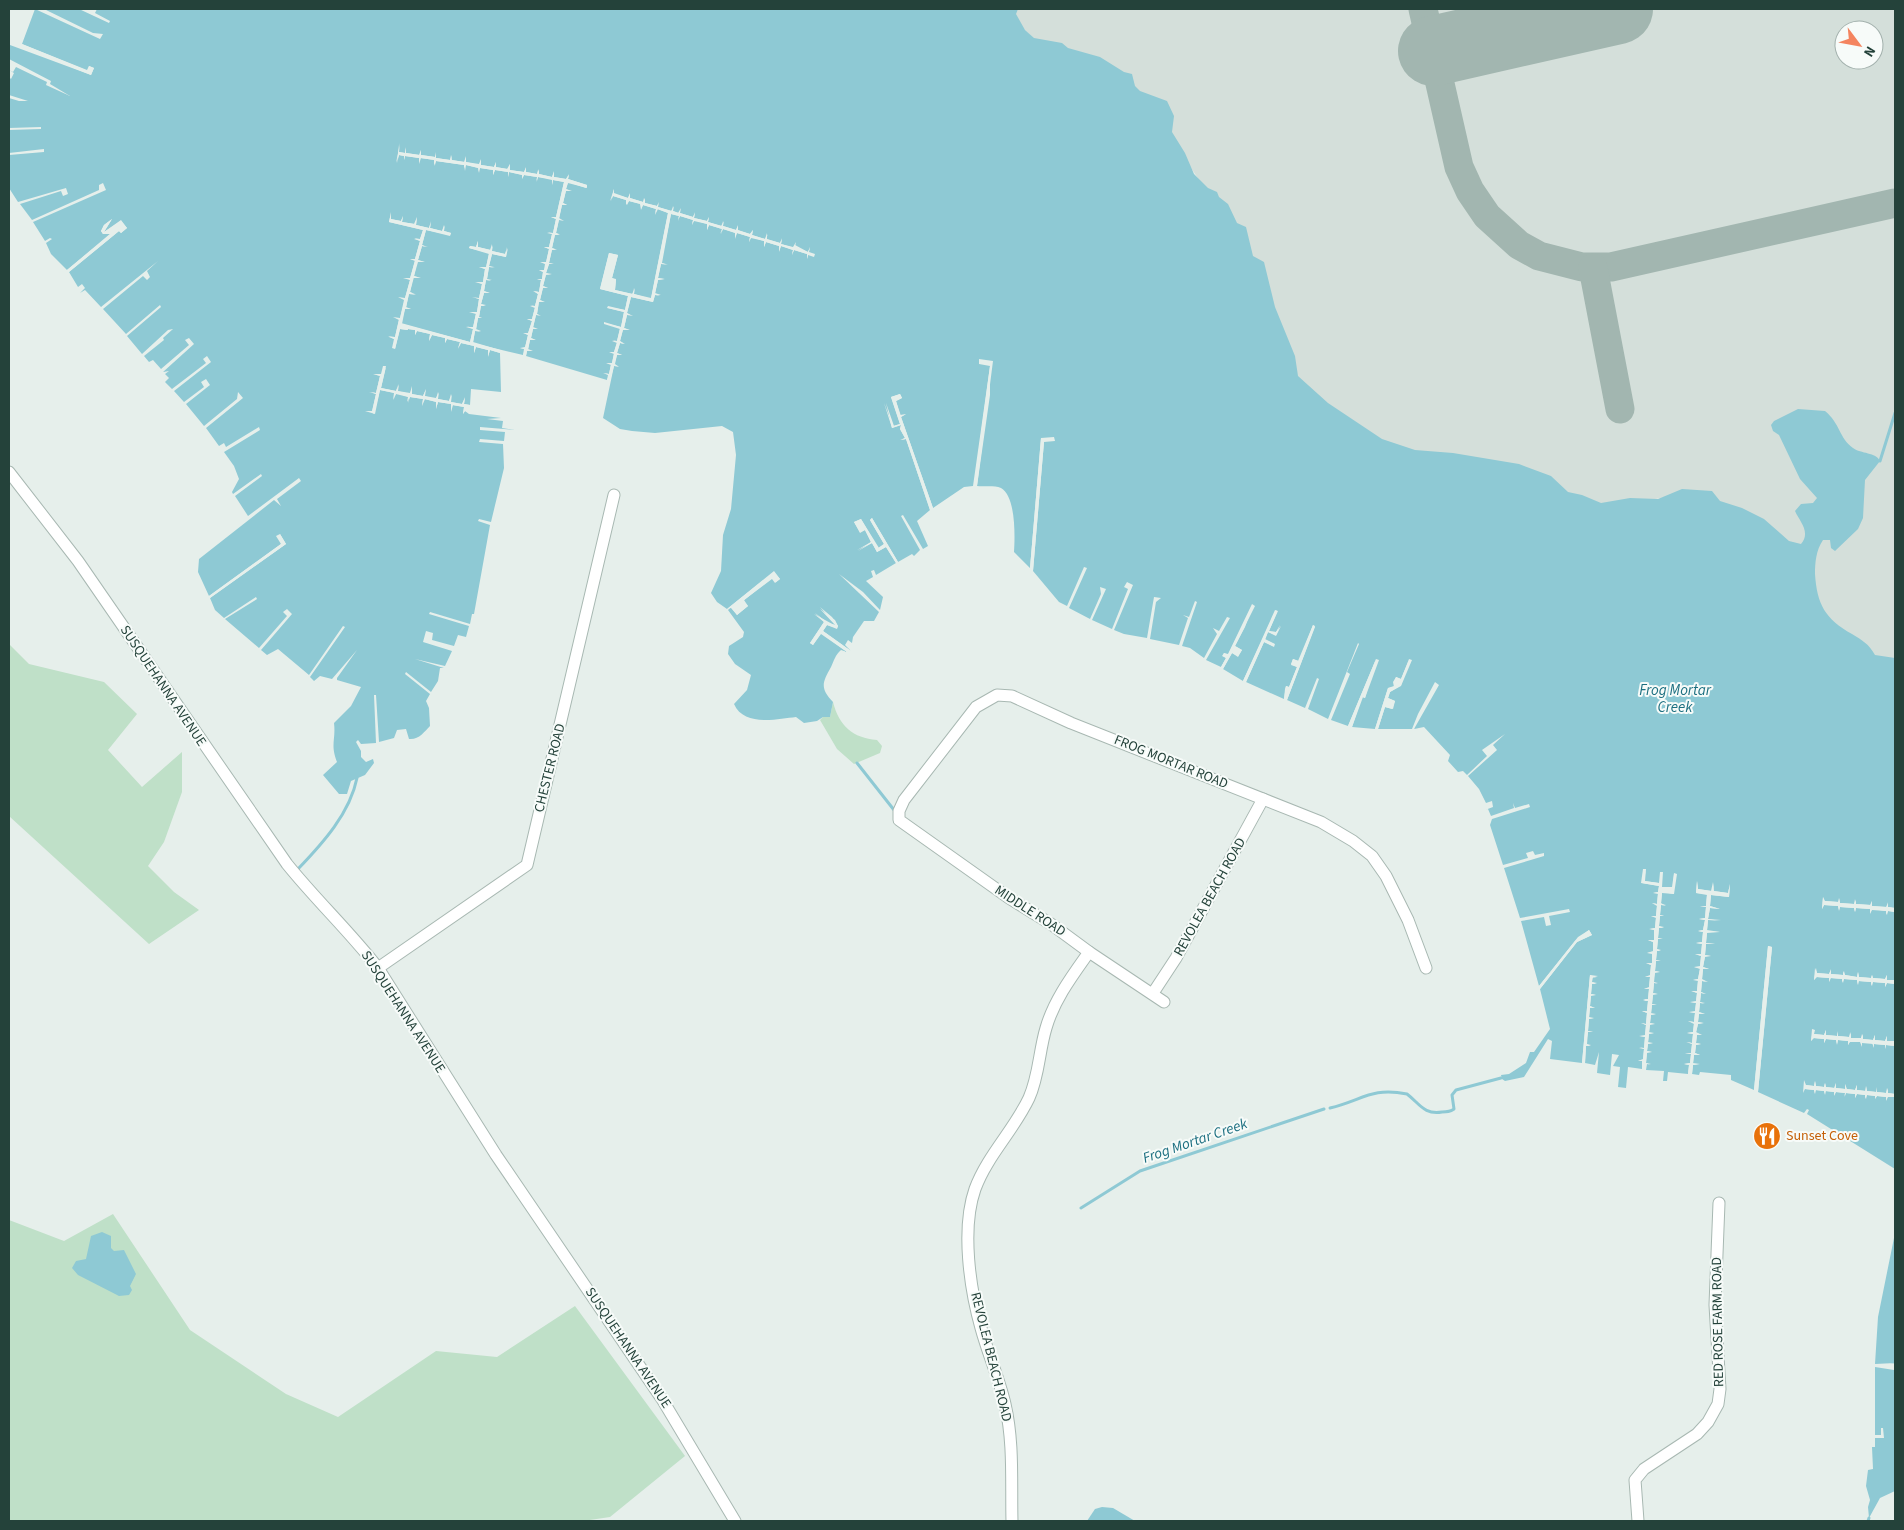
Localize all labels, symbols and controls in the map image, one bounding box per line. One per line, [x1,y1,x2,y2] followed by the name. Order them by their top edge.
[1834,20,1884,70] north arrow
[1858,42,1880,61] text: N
[115,621,211,751] street label: SUSQUEHANNA AVENUE
[1639,680,1712,718] water label: Frog Mortar Creek
[529,722,571,814] street label: CHESTER ROAD
[1111,730,1231,794] street label: FROG MORTAR ROAD
[1169,834,1251,960] street label: REVOLEA BEACH ROAD
[990,880,1070,942] street label: MIDDLE ROAD
[356,947,450,1077] street label: SUSQUEHANNA AVENUE
[1140,1113,1251,1169] water label: Frog Mortar Creek
[1752,1121,1782,1151] restaurant icon: Sunset Cove
[1786,1126,1858,1146] place label: Sunset Cove
[1707,1257,1729,1387] street label: RED ROSE FARM ROAD
[580,1283,676,1413] street label: SUSQUEHANNA AVENUE
[965,1290,1017,1424] street label: REVOLEA BEACH ROAD

